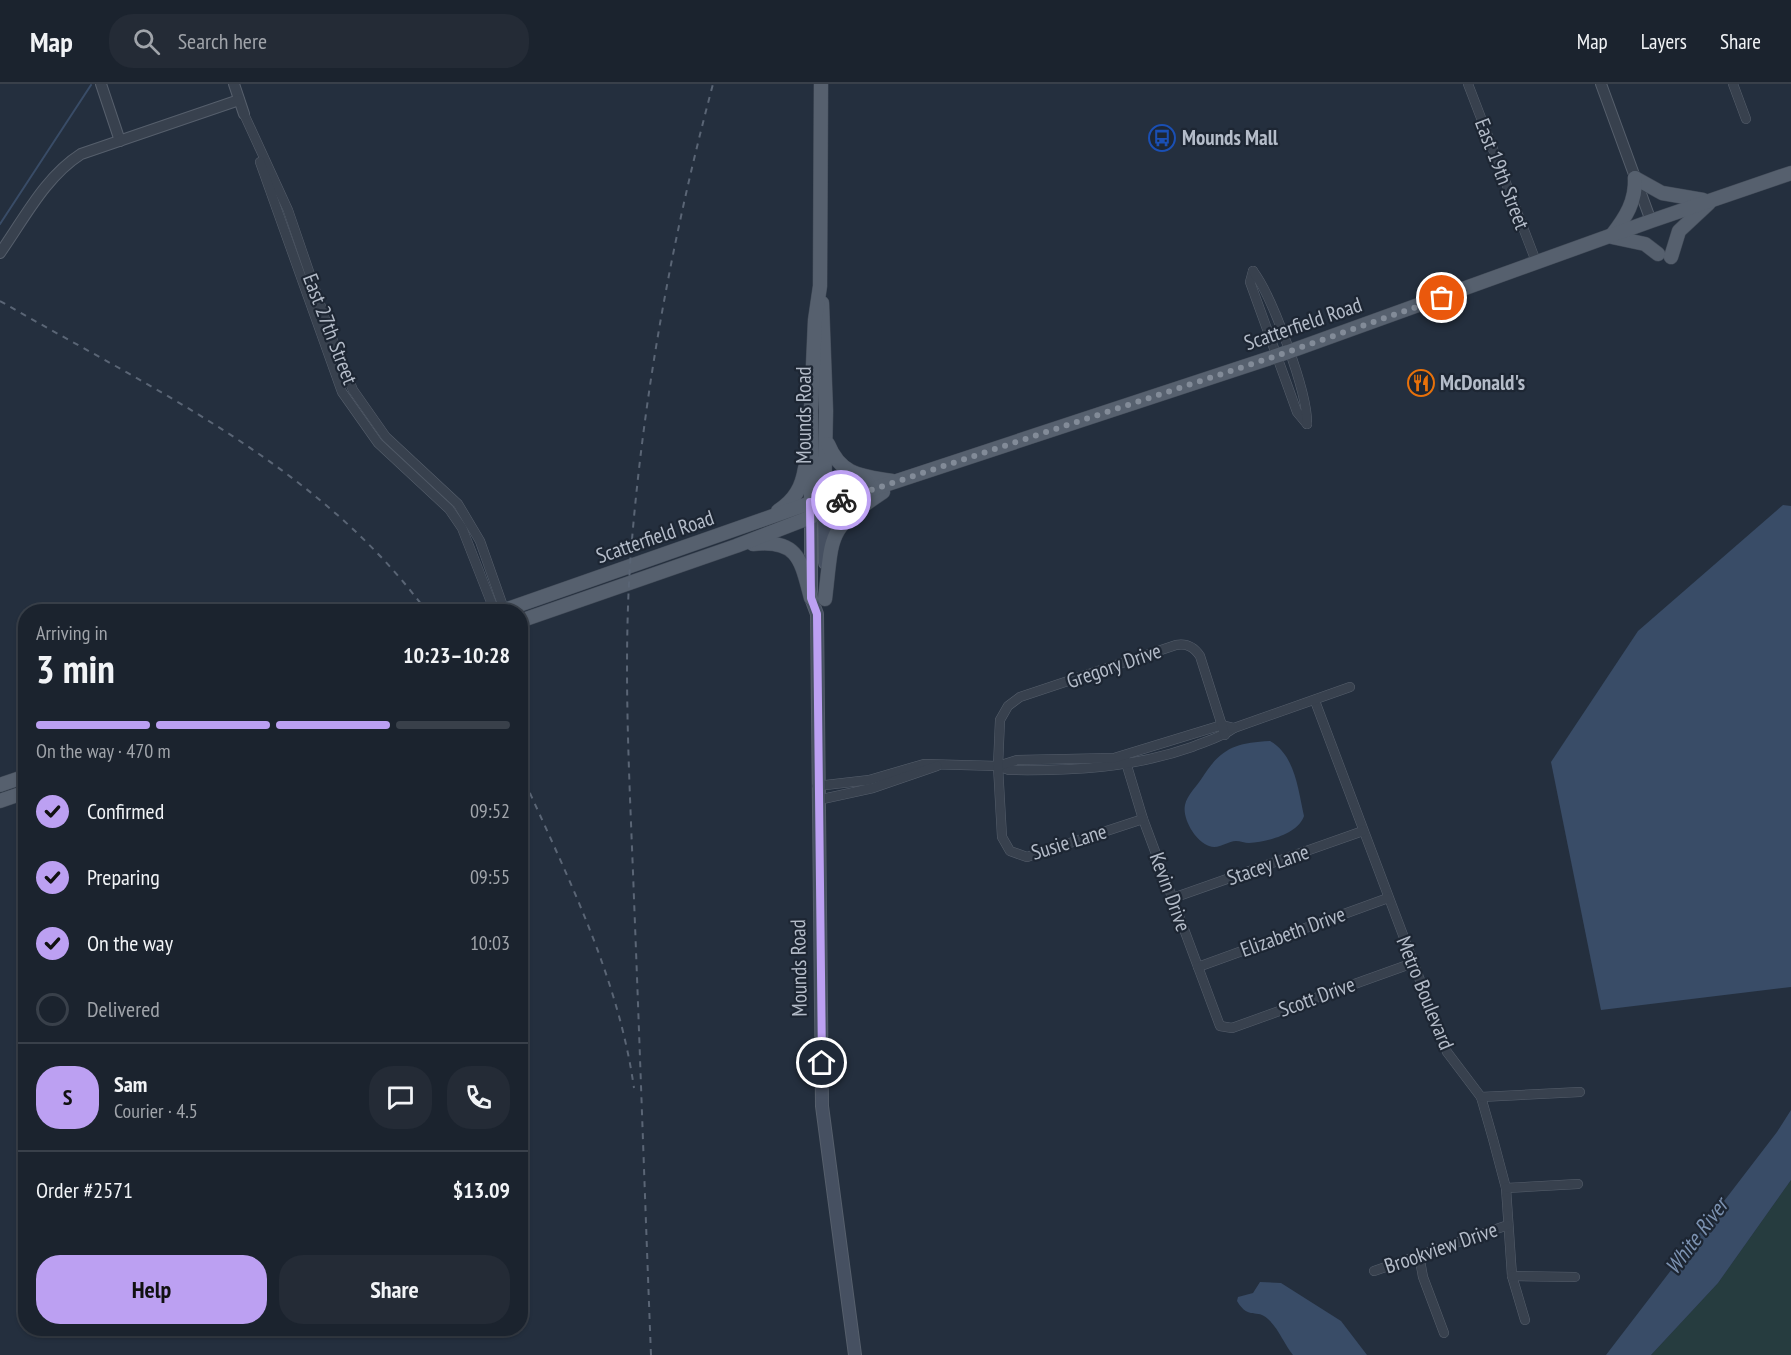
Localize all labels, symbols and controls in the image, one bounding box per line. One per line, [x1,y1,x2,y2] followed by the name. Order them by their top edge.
[109,14,529,68] search box
[30,23,73,60] text: Map
[130,25,163,58] icon: search
[178,27,267,55] text: Search here
[1577,28,1608,55] text: Map
[1641,28,1687,55] text: Layers
[1720,28,1761,55] text: Share
[1469,115,1536,233] street label: East 19th Street
[1147,123,1177,153] bus stop icon: Mounds Mall
[1182,124,1279,151] place label: Mounds Mall
[297,270,364,388] street label: East 27th Street
[1416,272,1467,323] pin
[1425,281,1458,314] icon: bag
[1240,291,1365,356] street label: Scatterfield Road
[790,366,817,464] street label: Mounds Road
[1406,368,1436,398] restaurant icon: McDonald's
[1440,369,1525,396] place label: McDonald's
[811,470,871,530] courier
[825,484,858,517] icon: bike
[592,504,717,569] street label: Scatterfield Road
[36,620,108,646] text: Arriving in
[1063,637,1165,694] street label: Gregory Drive
[403,641,510,669] text: 10:23–10:28
[36,643,115,694] text: 3 min
[36,738,171,764] text: On the way · 470 m
[36,795,69,828] icon: check
[87,797,164,825] text: Confirmed
[470,798,510,824] text: 09:52
[1028,817,1110,866] street label: Susie Lane
[1223,838,1312,891] street label: Stacey Lane
[1144,849,1197,935] street label: Kevin Drive
[36,861,69,894] icon: check
[87,863,160,891] text: Preparing
[470,864,510,890] text: 09:55
[1237,900,1349,963] street label: Elizabeth Drive
[784,919,813,1017] street label: Mounds Road
[36,927,69,960] icon: check
[87,929,173,957] text: On the way
[470,930,510,956] text: 10:03
[1391,932,1460,1053] street label: Metro Boulevard
[1275,970,1359,1023] street label: Scott Drive
[87,995,160,1023] text: Delivered
[796,1037,847,1088] pin
[805,1046,838,1079] icon: home
[369,1066,432,1129] button: chat
[447,1066,510,1129] button: phone
[114,1070,147,1098] text: Sam
[63,1083,72,1111] text: S
[114,1098,198,1124] text: Courier · 4.5
[36,1176,133,1204] text: Order #2571
[453,1176,510,1204] text: $13.09
[1658,1190,1735,1280] water label: White River
[1381,1216,1501,1279] street label: Brookview Drive
[36,1255,267,1324] button: Help
[279,1255,510,1324] button: Share

